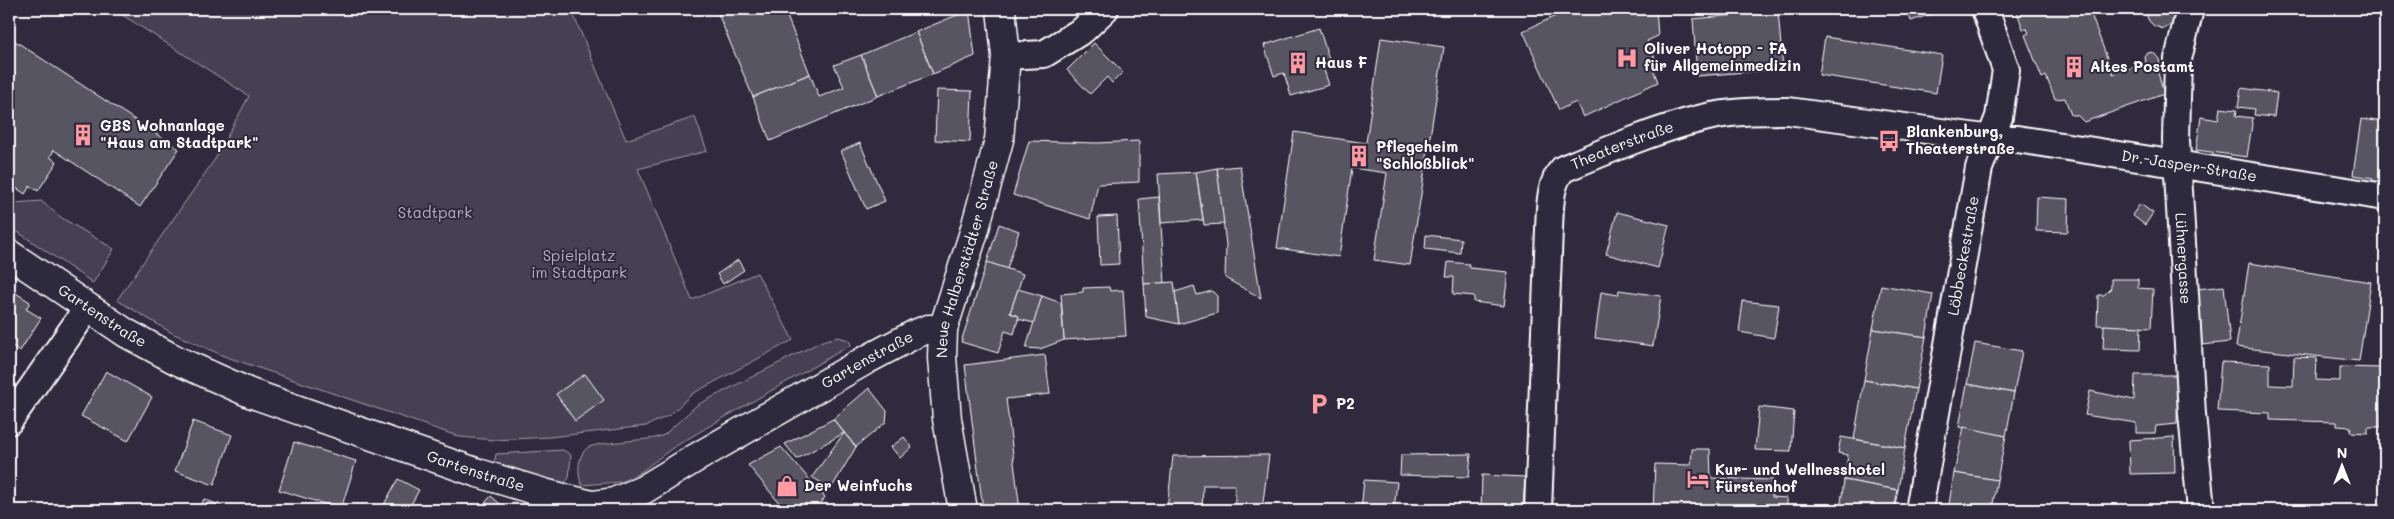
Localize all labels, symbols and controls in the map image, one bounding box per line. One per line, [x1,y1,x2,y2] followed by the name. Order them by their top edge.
[1644,38,1801,75] place label: Oliver Hotopp - FA für Allgemeinmedizin
[1614,45,1640,71] hospital icon: Oliver Hotopp - FA für Allgemeinmedizin
[1285,50,1311,76] building icon: Haus F
[1315,52,1368,72] place label: Haus F
[2061,54,2087,80] building icon: Altes Postamt
[2090,56,2195,76] place label: Altes Postamt
[100,115,259,152] place label: GBS Wohnanlage "Haus am Stadtpark"
[1567,116,1676,174] street label: Theaterstraße
[1906,121,2015,158] place label: Blankenburg, Theaterstraße
[70,122,96,148] building icon: GBS Wohnanlage "Haus am Stadtpark"
[1876,128,1902,154] bus stop icon: Blankenburg, Theaterstraße
[1376,136,1475,173] place label: Pflegeheim "Schloßblick"
[1346,143,1372,169] building icon: Pflegeheim "Schloßblick"
[2120,145,2258,186] street label: Dr.-Jasper-Straße
[931,158,1002,358] street label: Neue Halberstädter Straße
[1942,194,1983,317] street label: Löbbeckestraße
[398,202,472,222] park label: Stadtpark
[2171,212,2197,305] street label: Lühnergasse
[531,245,627,282] park label: Spielplatz im Stadtpark
[55,279,150,351] street label: Gartenstraße
[817,326,916,393] street label: Gartenstraße
[1306,391,1332,417] parking icon: P2
[1336,393,1355,413] place label: P2
[2316,442,2366,492] north arrow
[2337,443,2347,462] text: N
[424,445,527,496] street label: Gartenstraße
[1715,459,1885,496] place label: Kur- und Wellnesshotel Fürstenhof
[1685,466,1711,492] hotel icon: Kur- und Wellnesshotel Fürstenhof
[774,473,800,499] shop icon: Der Weinfuchs
[804,475,913,495] place label: Der Weinfuchs

